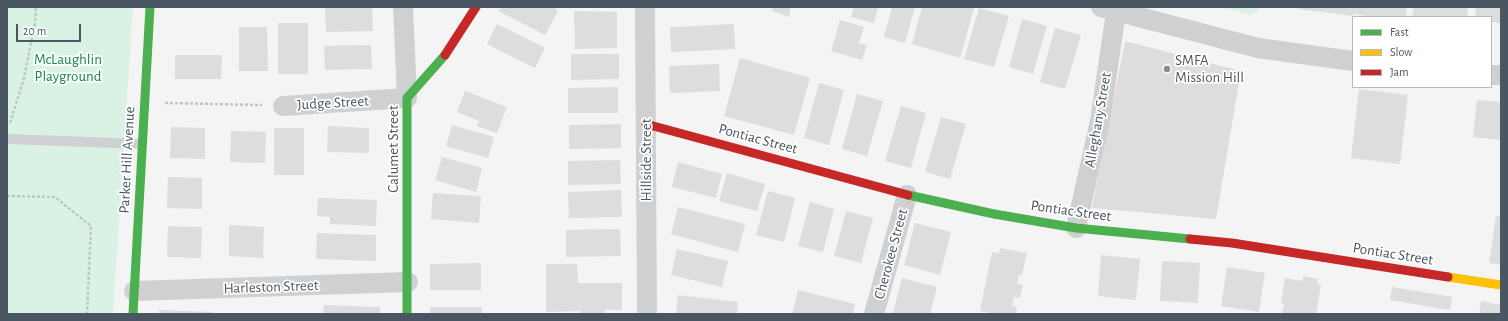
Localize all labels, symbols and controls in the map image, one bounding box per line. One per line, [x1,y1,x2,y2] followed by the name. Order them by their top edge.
[18,16,83,42] scale bar
[1352,16,1492,88] legend
[23,25,46,37] text: 20 m
[1390,26,1409,38] text: Fast
[1390,46,1412,58] text: Slow
[34,50,102,85] park label: McLaughlin Playground
[1175,51,1244,86] place label: SMFA Mission Hill
[1162,64,1172,74] marker: SMFA Mission Hill
[1390,66,1409,78] text: Jam
[1081,71,1115,169] street label: Alleghany Street
[297,92,369,114] street label: Judge Street
[384,105,402,193] street label: Calumet Street
[115,106,139,214] street label: Parker Hill Avenue
[637,119,655,201] street label: Hillside Street
[717,120,799,158] street label: Pontiac Street
[1030,196,1112,226] street label: Pontiac Street
[870,207,912,301] street label: Cherokee Street
[1352,239,1434,269] street label: Pontiac Street
[223,276,319,298] street label: Harleston Street

